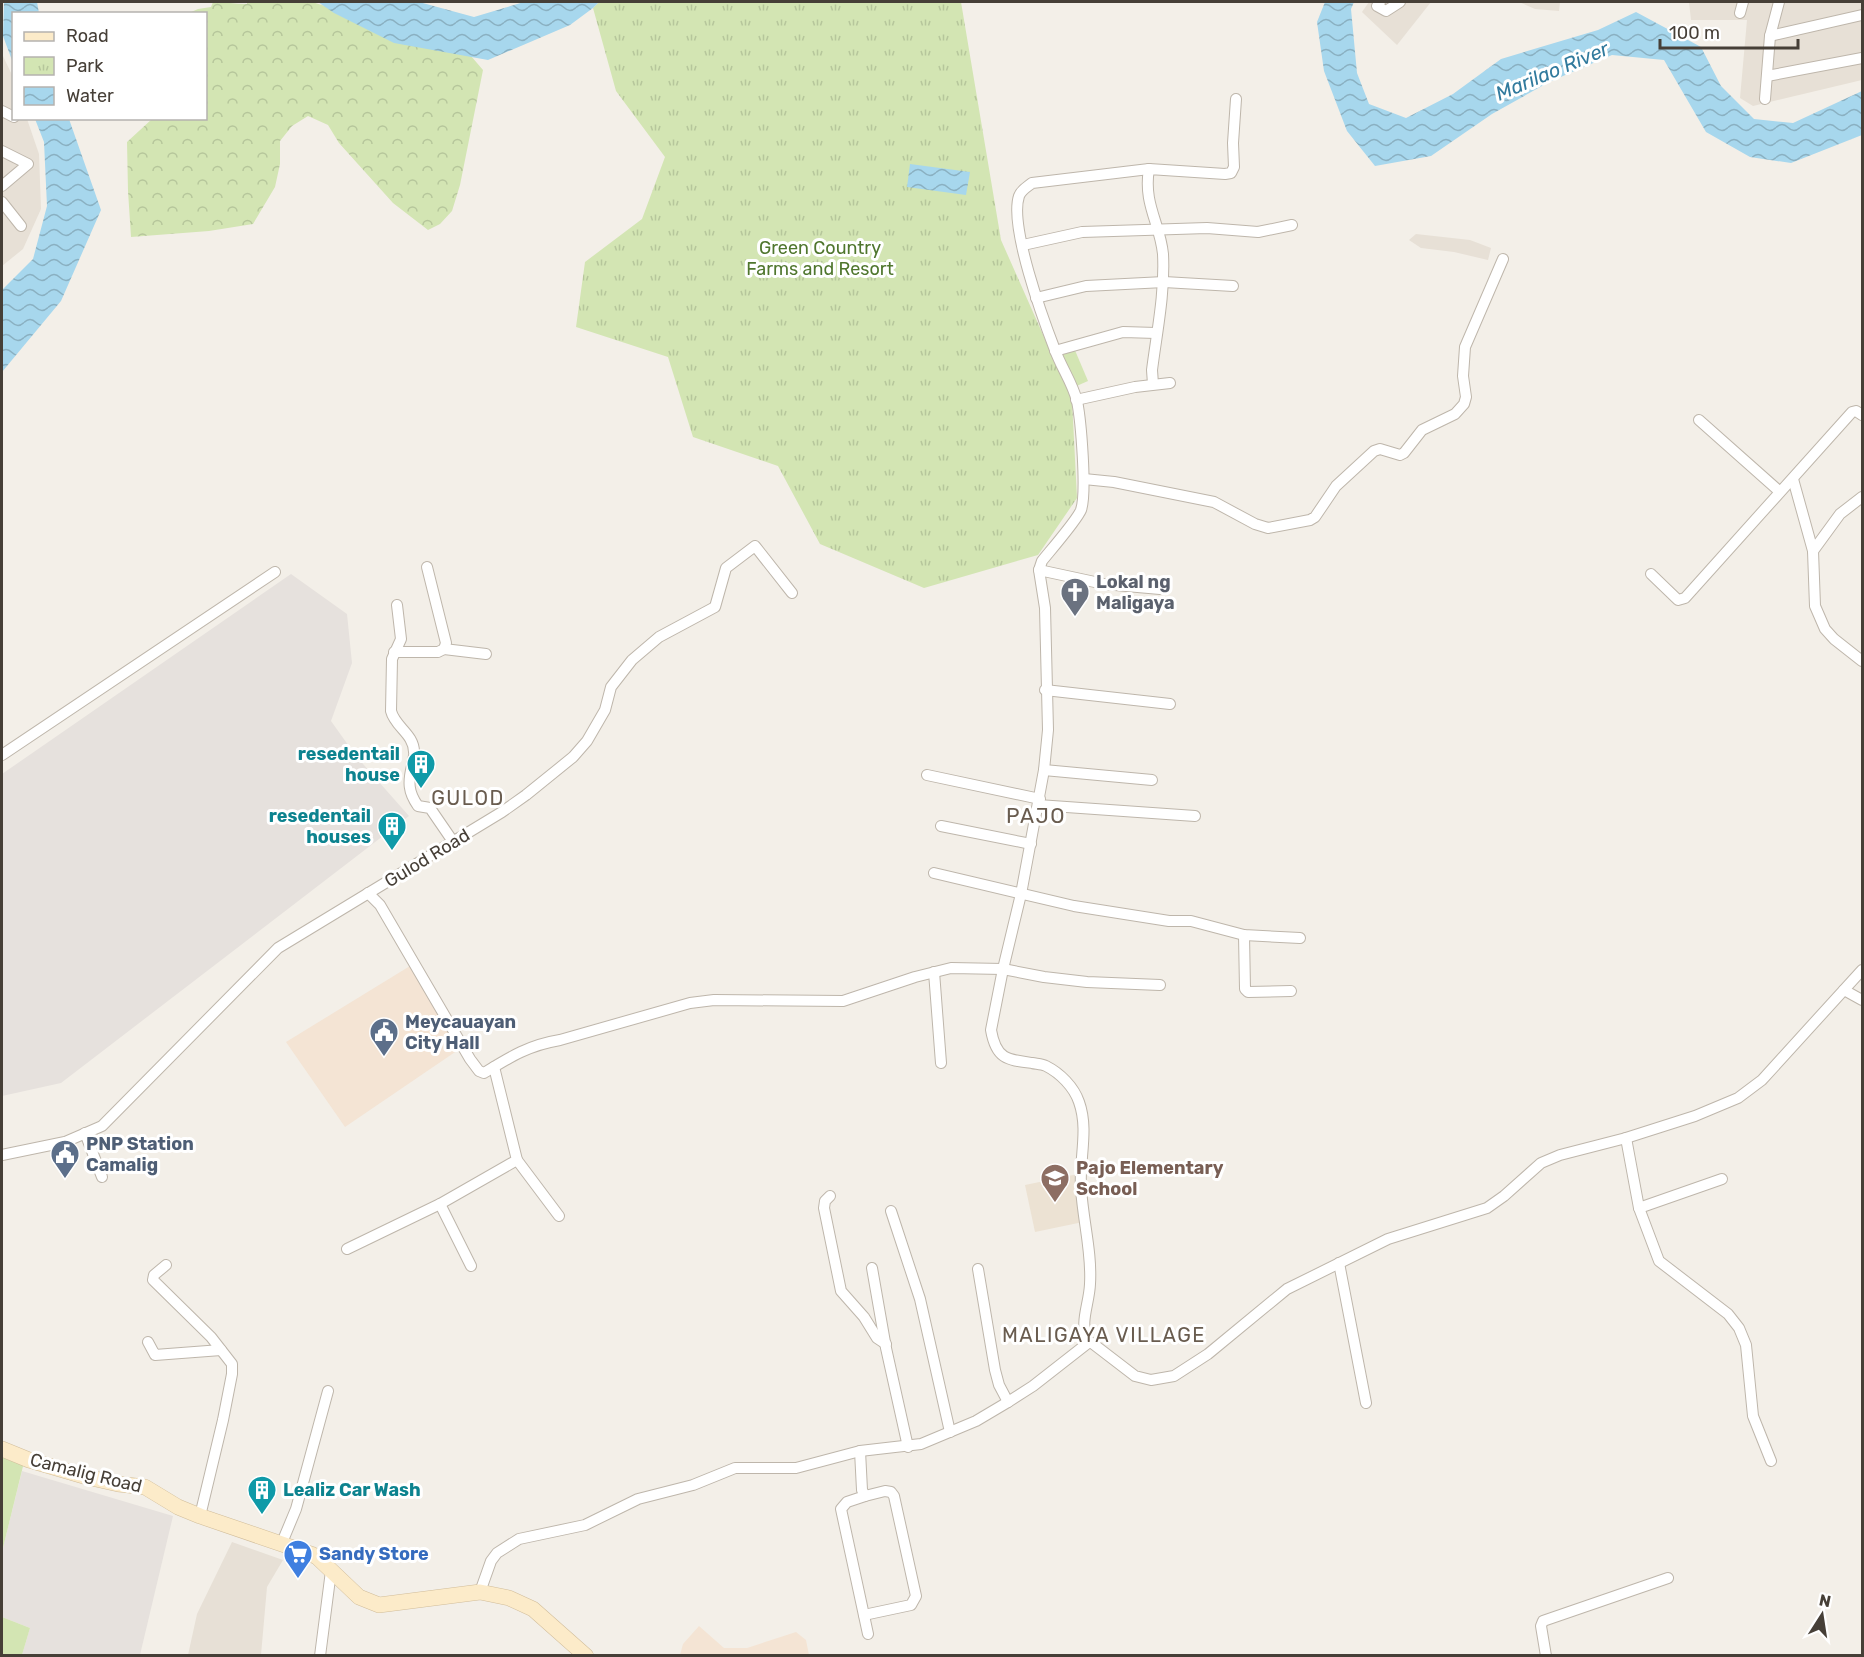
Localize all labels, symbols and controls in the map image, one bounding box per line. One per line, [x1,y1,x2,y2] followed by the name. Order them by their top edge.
[12,12,207,120] legend
[1660,12,1798,50] scale bar
[1669,22,1720,44] text: 100 m
[66,25,109,47] text: Road
[1492,36,1613,106] water label: Marilao River
[66,55,104,77] text: Park
[66,85,114,107] text: Water
[746,237,894,280] park label: Green Country Farms and Resort
[1096,571,1175,614] place label: Lokal ng Maligaya
[1059,576,1091,618] church icon: Lokal ng Maligaya
[298,743,400,786] place label: resedentail house
[405,748,437,790] building icon: resedentail house
[431,786,505,810] district label: GULOD
[1006,803,1066,828] district label: PAJO
[269,805,371,848] place label: resedentail houses
[376,810,408,852] building icon: resedentail houses
[380,824,474,892] street label: Gulod Road
[405,1011,516,1054] place label: Meycauayan City Hall
[368,1016,400,1058] public building icon: Meycauayan City Hall
[86,1133,194,1176] place label: PNP Station Camalig
[49,1138,81,1180] public building icon: PNP Station Camalig
[1076,1157,1224,1200] place label: Pajo Elementary School
[1039,1162,1071,1204] school or university icon: Pajo Elementary School
[1002,1323,1206,1347] district label: MALIGAYA VILLAGE
[28,1448,144,1498] street label: Camalig Road
[246,1474,278,1516] building icon: Lealiz Car Wash
[283,1479,421,1501] place label: Lealiz Car Wash
[282,1538,314,1580] supermarket icon: Sandy Store
[319,1543,429,1565] place label: Sandy Store
[1792,1585,1852,1645] north arrow
[1817,1590,1833,1611] text: N

